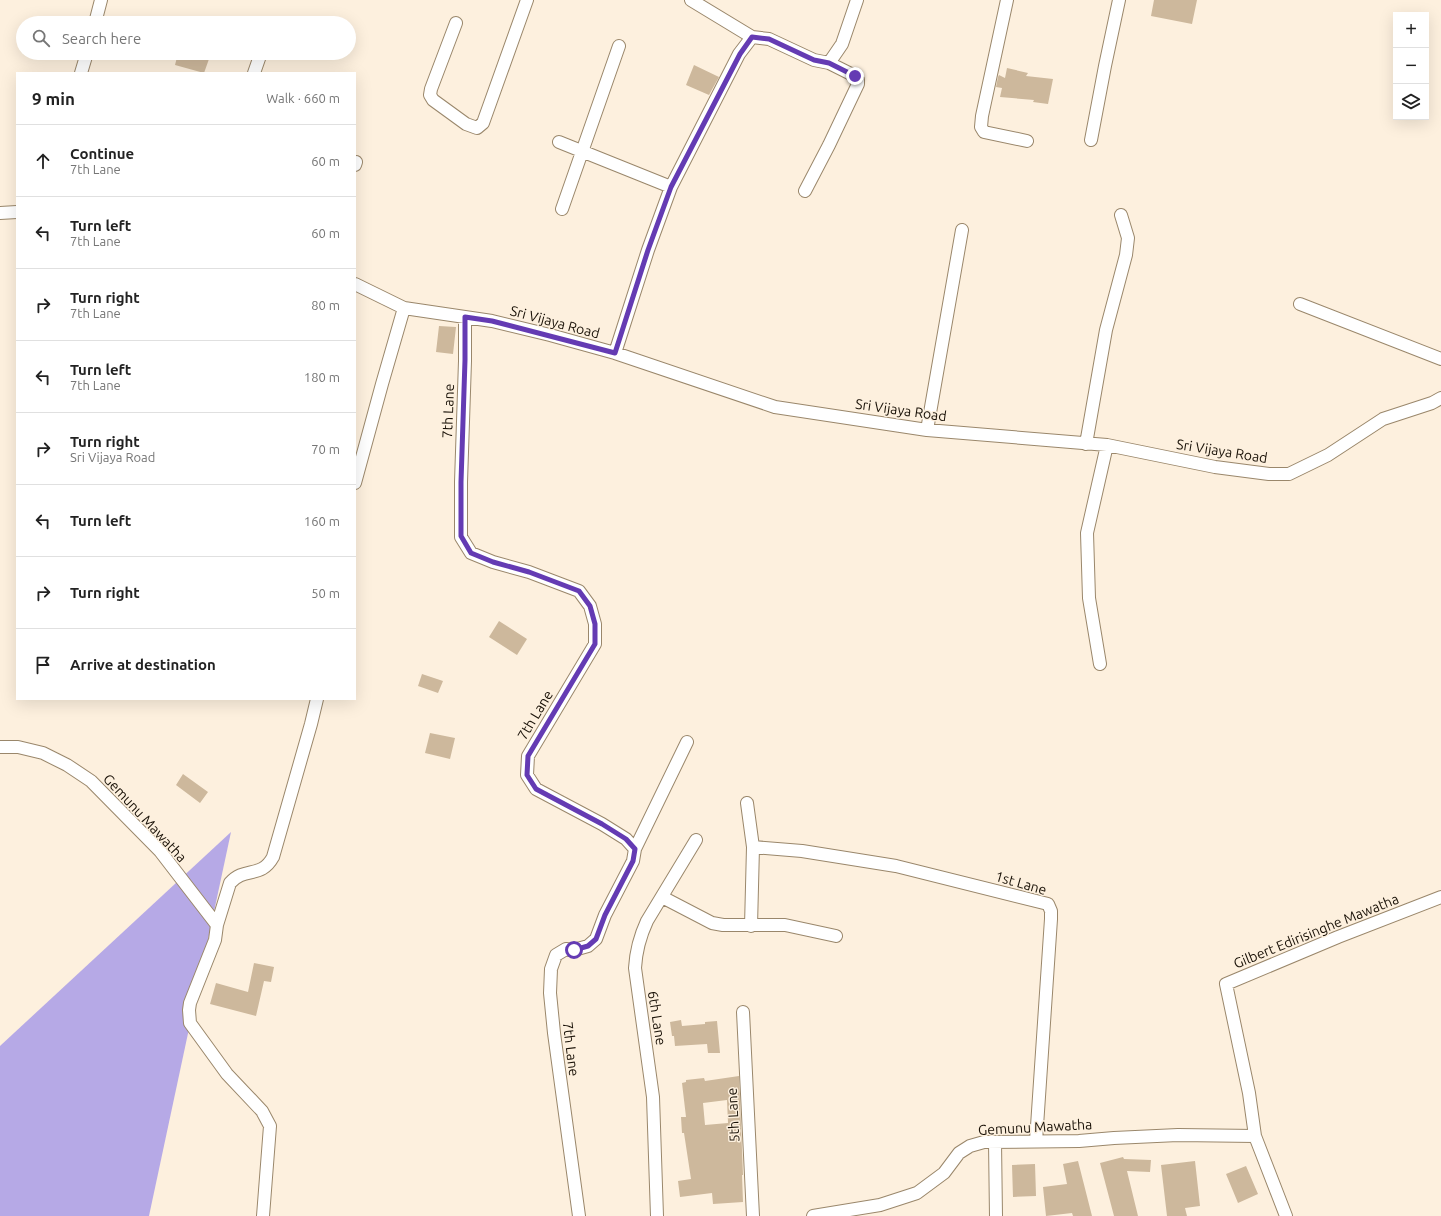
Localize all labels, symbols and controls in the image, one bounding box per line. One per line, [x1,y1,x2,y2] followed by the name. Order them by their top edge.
[1393,12,1429,120] map controls
[1393,12,1429,48] button: +
[16,16,356,60] search box
[30,27,52,49] icon: search
[62,30,141,47] text: Search here
[1393,48,1429,84] button: −
[846,67,864,85] route end
[1393,84,1429,120] button: layers
[32,89,75,108] text: 9 min
[266,91,340,105] text: Walk · 660 m
[70,145,134,162] text: Continue
[32,150,54,172] icon: ahead
[311,154,340,168] text: 60 m
[70,162,121,176] text: 7th Lane
[70,217,131,234] text: Turn left
[32,222,54,244] icon: left
[311,226,340,240] text: 60 m
[70,234,121,248] text: 7th Lane
[70,289,140,306] text: Turn right
[32,294,54,316] icon: right
[311,298,340,312] text: 80 m
[509,302,601,342] street label: Sri Vijaya Road
[70,306,121,320] text: 7th Lane
[70,361,131,378] text: Turn left
[32,366,54,388] icon: left
[304,370,340,384] text: 180 m
[70,378,121,392] text: 7th Lane
[439,383,457,439] street label: 7th Lane
[854,396,948,424] street label: Sri Vijaya Road
[70,433,140,450] text: Turn right
[1175,436,1269,466] street label: Sri Vijaya Road
[32,438,54,460] icon: right
[311,442,340,456] text: 70 m
[70,450,155,464] text: Sri Vijaya Road
[32,510,54,532] icon: left
[70,512,131,529] text: Turn left
[304,514,340,528] text: 160 m
[32,582,54,604] icon: right
[70,584,140,601] text: Turn right
[311,586,340,600] text: 50 m
[32,654,54,676] icon: arrive
[70,656,216,673] text: Arrive at destination
[514,687,556,743] street label: 7th Lane
[100,771,190,865] street label: Gemunu Mawatha
[993,868,1049,898] street label: 1st Lane
[1231,890,1401,972] street label: Gilbert Edirisinghe Mawatha
[565,941,583,959] route start
[645,990,669,1046] street label: 6th Lane
[560,1021,582,1077] street label: 7th Lane
[724,1087,742,1143] street label: 5th Lane
[977,1116,1093,1138] street label: Gemunu Mawatha

